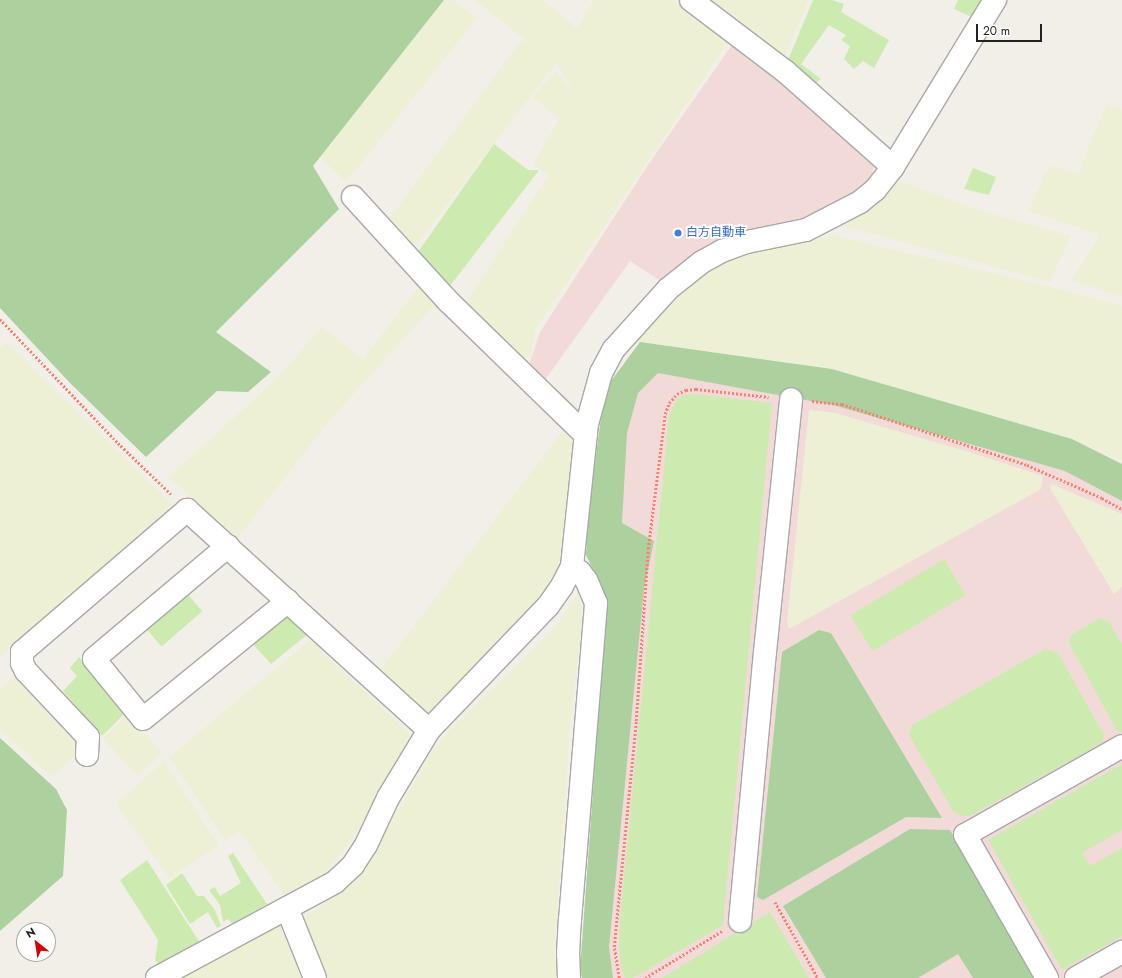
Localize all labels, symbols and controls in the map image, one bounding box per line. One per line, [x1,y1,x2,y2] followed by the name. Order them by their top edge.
[978,16,1044,42] scale bar
[983,22,1010,40] text: 20 m
[686,226,746,240] place label: 白方自動車
[673,228,683,238] marker: 白方自動車
[16,922,56,962] north arrow
[23,923,38,942] text: N

